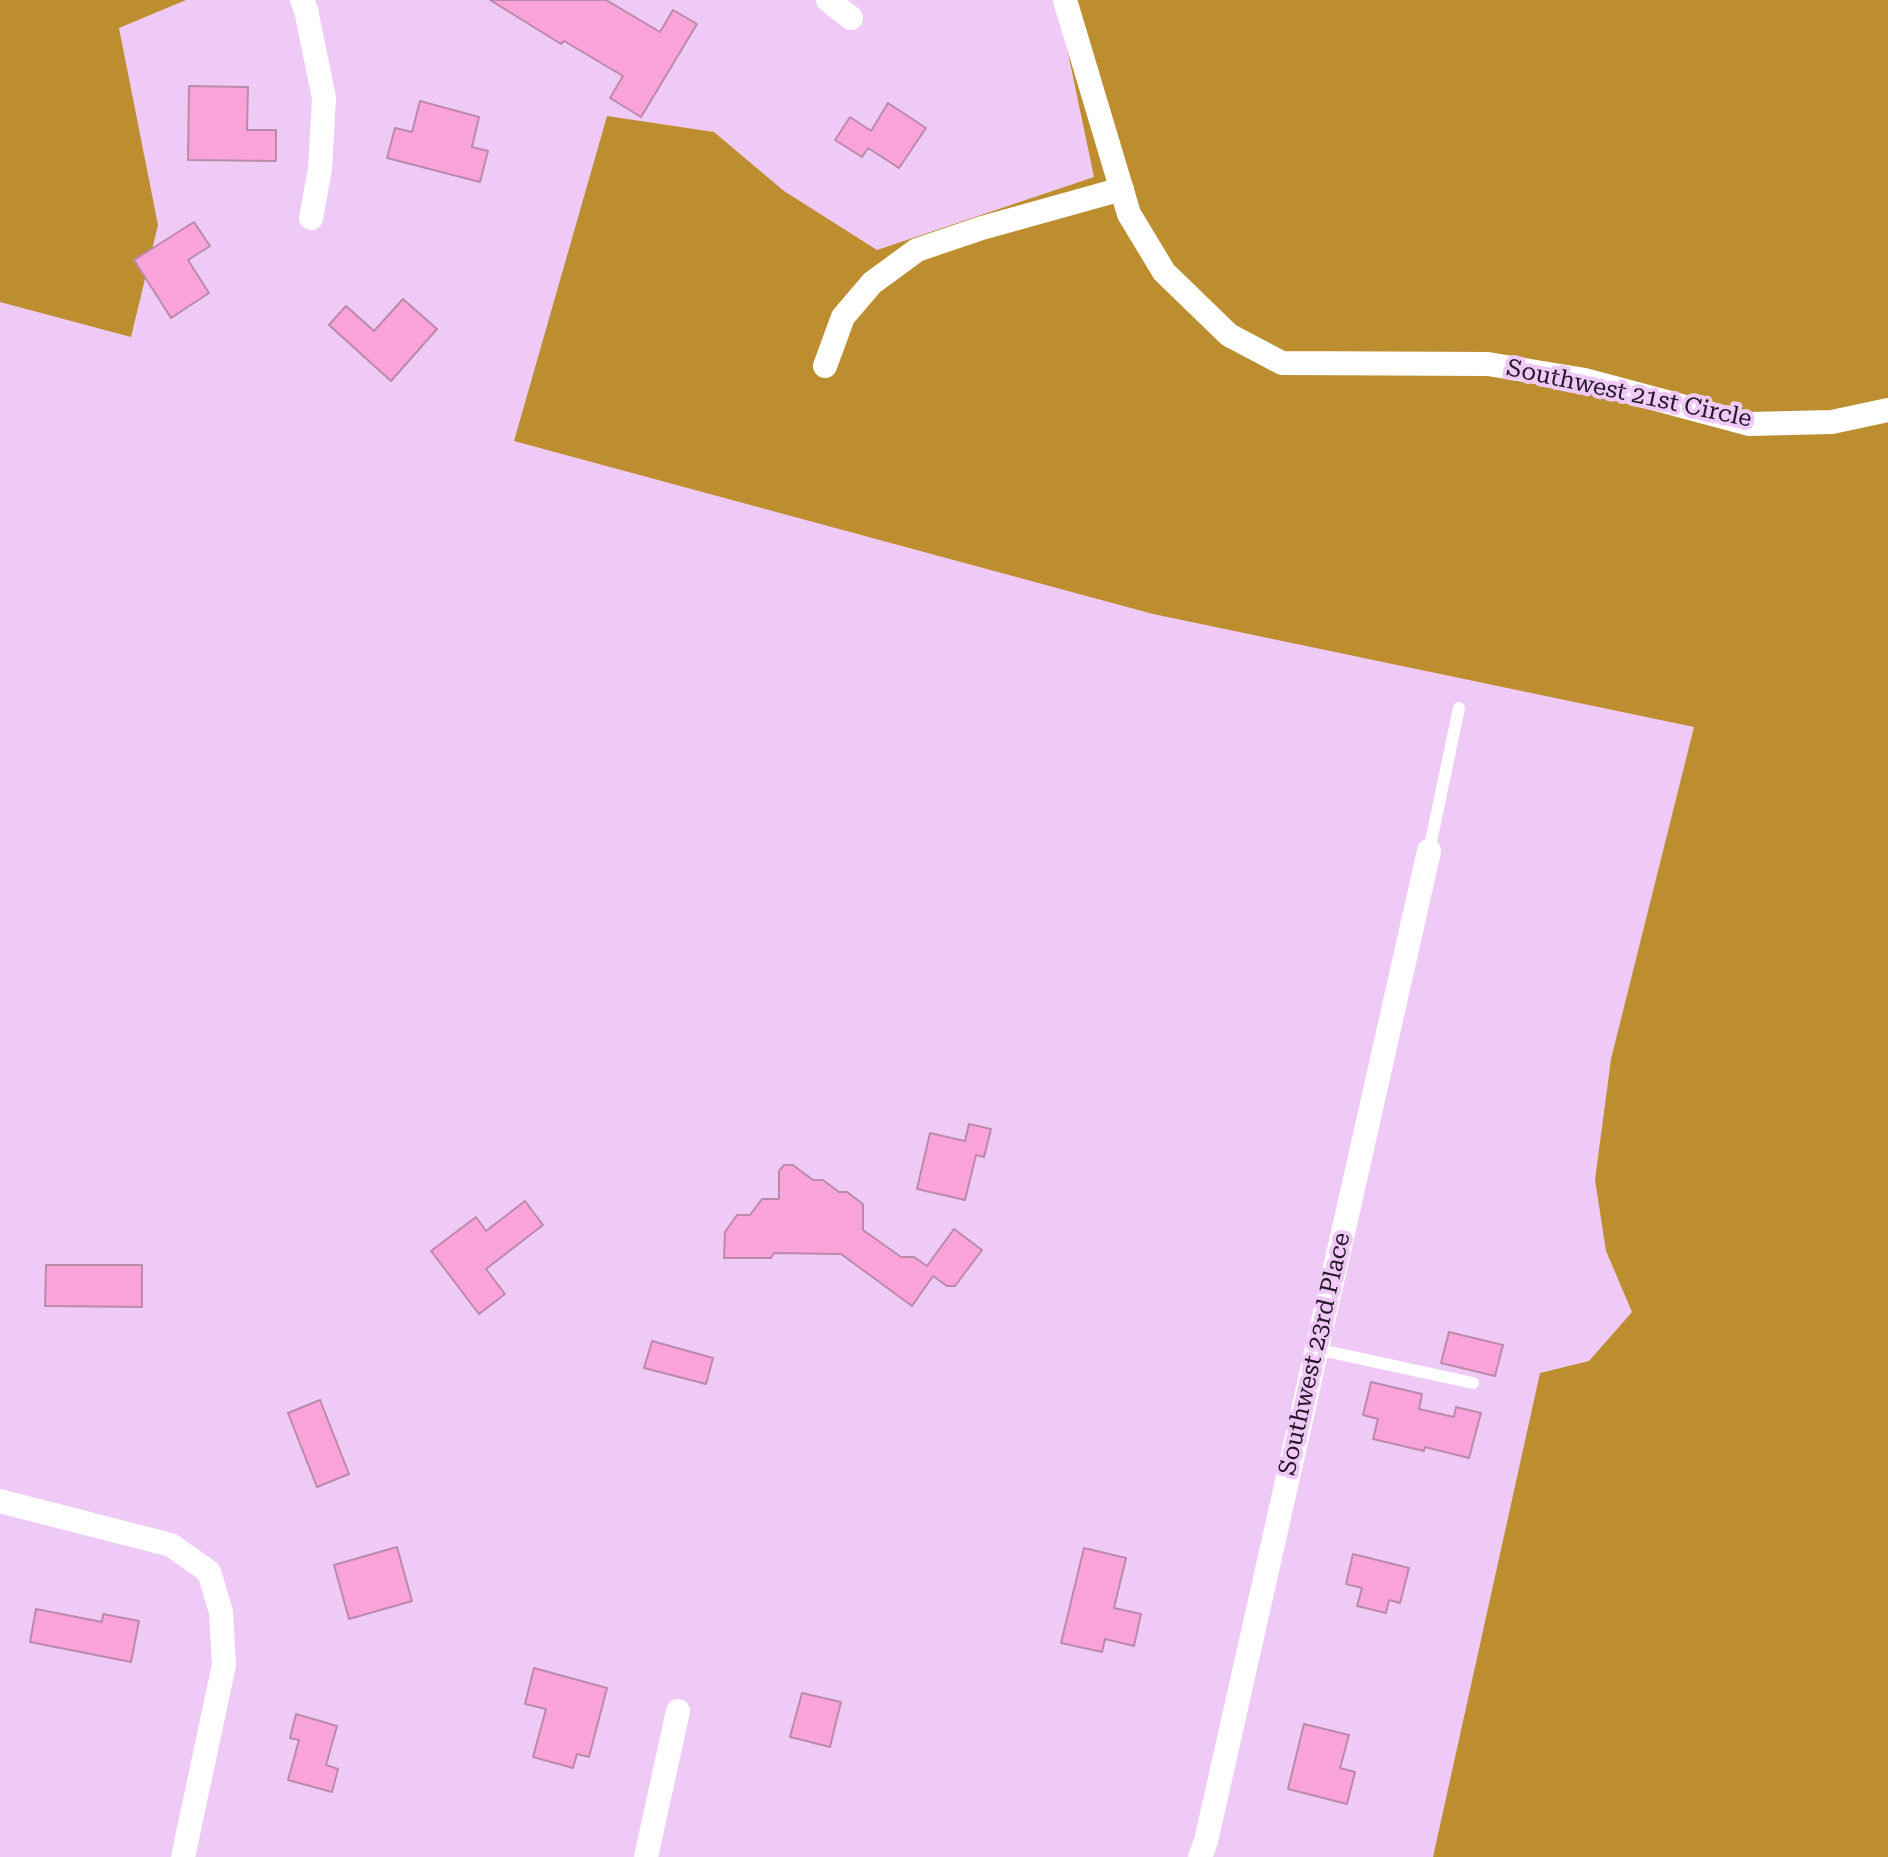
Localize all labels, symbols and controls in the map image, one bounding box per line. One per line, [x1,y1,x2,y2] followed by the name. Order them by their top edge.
[1504,354,1754,434] street label: Southwest 21st Circle
[1273,1230,1357,1478] street label: Southwest 23rd Place

